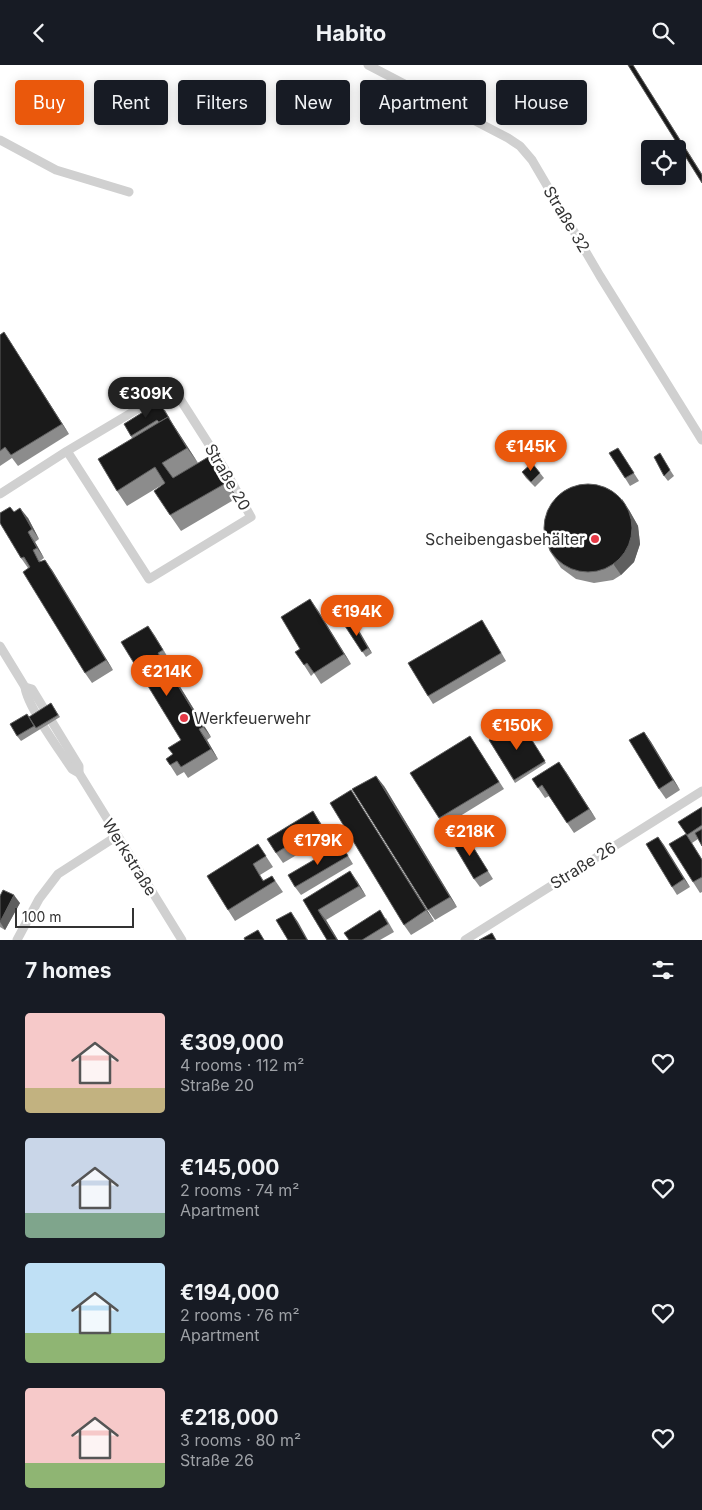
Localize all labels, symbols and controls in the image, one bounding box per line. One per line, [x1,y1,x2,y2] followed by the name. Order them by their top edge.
[25,19,53,47] icon: back
[649,19,677,47] icon: search
[316,20,386,46] text: Habito
[15,80,84,125] chip: Buy
[94,80,168,125] chip: Rent
[178,80,266,125] chip: Filters
[276,80,350,125] chip: New
[360,80,486,125] chip: Apartment
[496,80,587,125] chip: House
[641,140,686,185] map controls
[641,140,686,185] button: locate
[539,182,595,256] street label: Straße 32
[111,377,181,419] pin: €309K
[119,383,173,403] text: €309K
[496,429,566,472] pin: €145K
[506,436,556,456] text: €145K
[201,440,255,514] street label: Straße 20
[425,529,585,549] place label: Scheibengasbehälter
[589,533,601,545] marker: Scheibengasbehälter
[322,595,392,637] pin: €194K
[332,601,382,621] text: €194K
[132,655,202,697] pin: €214K
[142,661,192,681] text: €214K
[194,708,311,728] place label: Werkfeuerwehr
[482,709,552,751] pin: €150K
[178,712,190,724] marker: Werkfeuerwehr
[492,715,542,735] text: €150K
[98,815,162,899] street label: Werkstraße
[435,815,505,857] pin: €218K
[445,821,495,841] text: €218K
[283,823,353,866] pin: €179K
[294,830,342,850] text: €179K
[546,837,620,893] street label: Straße 26
[15,905,134,928] scale bar
[22,908,62,925] text: 100 m
[649,956,677,984] icon: filters
[25,958,112,983] text: 7 homes
[180,1030,284,1055] text: €309,000
[65,1033,125,1093] icon: home
[649,1049,677,1077] icon: heart
[180,1055,304,1075] text: 4 rooms · 112 m²
[180,1075,254,1095] text: Straße 20
[180,1155,279,1180] text: €145,000
[65,1158,125,1218] icon: home
[649,1174,677,1202] icon: heart
[180,1180,299,1200] text: 2 rooms · 74 m²
[180,1200,260,1220] text: Apartment
[180,1280,279,1305] text: €194,000
[65,1283,125,1343] icon: home
[649,1299,677,1327] icon: heart
[180,1305,300,1325] text: 2 rooms · 76 m²
[180,1325,260,1345] text: Apartment
[180,1405,279,1430] text: €218,000
[65,1408,125,1468] icon: home
[649,1424,677,1452] icon: heart
[180,1430,301,1450] text: 3 rooms · 80 m²
[180,1450,254,1470] text: Straße 26

